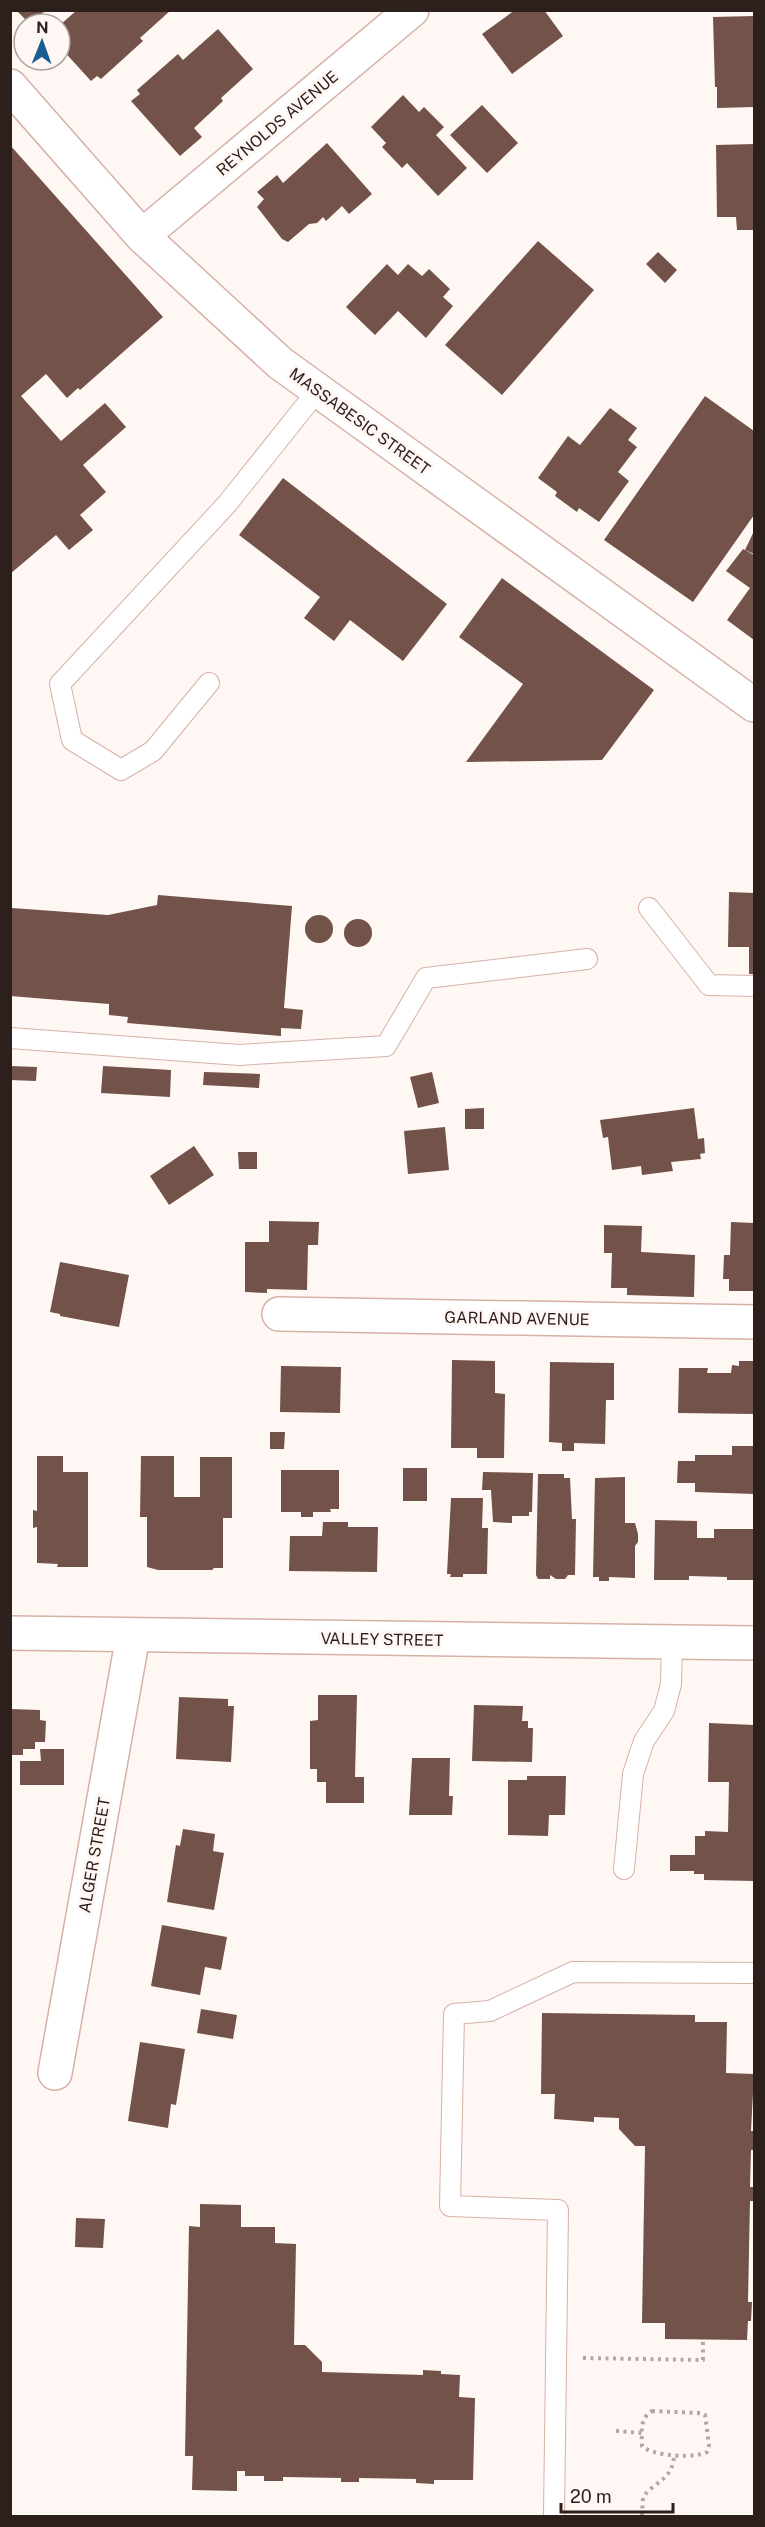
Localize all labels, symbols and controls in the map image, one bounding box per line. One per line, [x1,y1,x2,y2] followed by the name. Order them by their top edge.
[12,12,72,72] north arrow
[36,18,49,37] text: N
[213,67,342,180] street label: REYNOLDS AVENUE
[286,364,434,479] street label: MASSABESIC STREET
[444,1308,590,1329] street label: GARLAND AVENUE
[320,1629,444,1650] street label: VALLEY STREET
[75,1795,114,1914] street label: ALGER STREET
[561,2476,674,2514] scale bar
[570,2486,612,2507] text: 20 m

